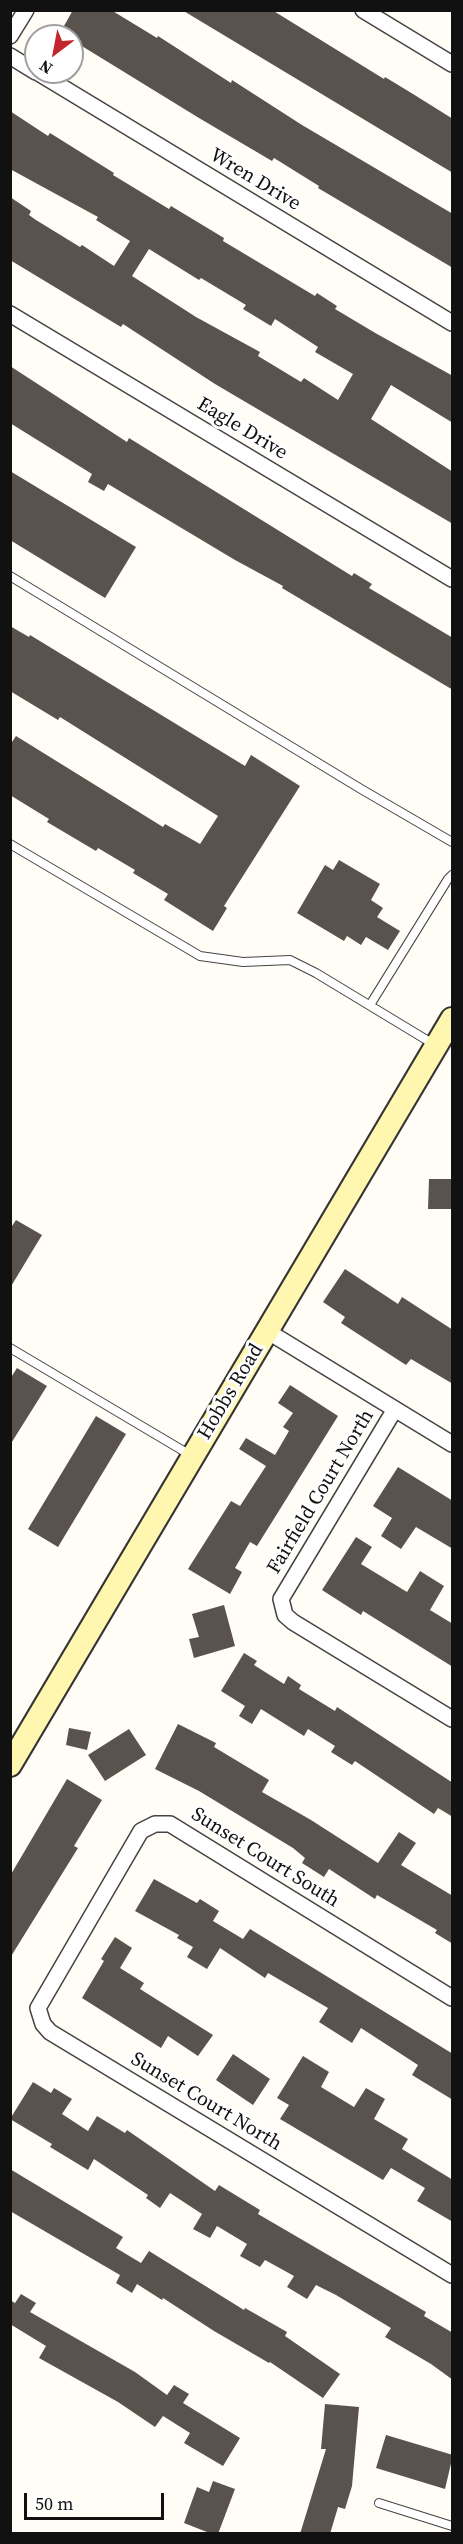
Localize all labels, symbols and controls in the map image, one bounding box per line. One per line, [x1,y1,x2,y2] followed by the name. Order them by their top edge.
[24,24,84,84] north arrow
[35,55,56,80] text: N
[205,144,305,216] street label: Wren Drive
[192,393,292,465] street label: Eagle Drive
[193,1340,269,1444] street label: Hobbs Road
[262,1406,380,1578] street label: Fairfield Court North
[187,1803,343,1913] street label: Sunset Court South
[126,2047,286,2157] street label: Sunset Court North
[27,2481,166,2519] scale bar
[35,2491,73,2516] text: 50 m

